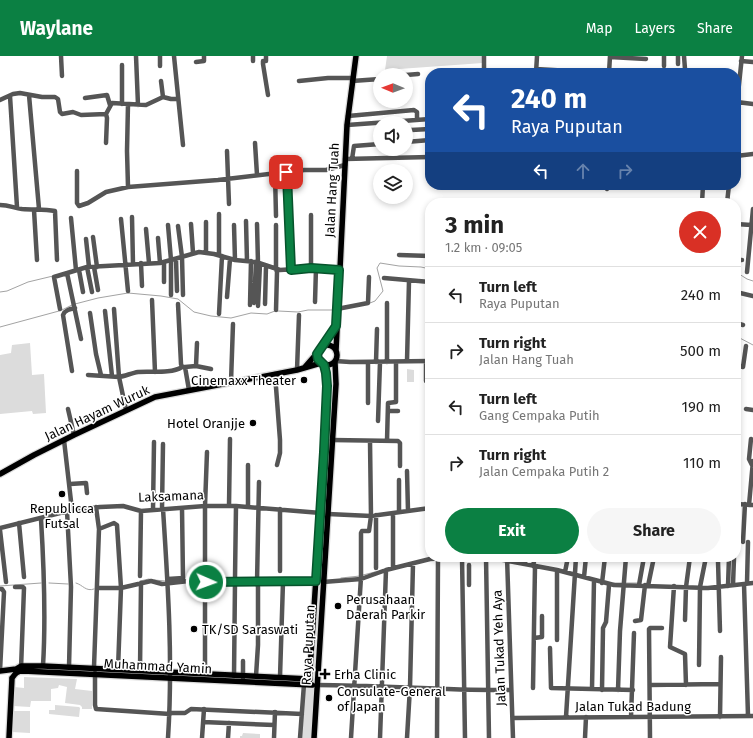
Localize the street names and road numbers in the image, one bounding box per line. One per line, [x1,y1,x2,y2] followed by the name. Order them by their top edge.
[322,142,342,238] street label: Jalan Hang Tuah
[42,382,152,444] street label: Jalan Hayam Wuruk
[138,487,204,505] street label: Laksamana
[489,590,509,706] street label: Jalan Tukad Yeh Aya
[298,604,318,686] street label: Raya Puputan
[103,656,213,676] street label: Muhammad Yamin
[575,699,691,714] street label: Jalan Tukad Badung

